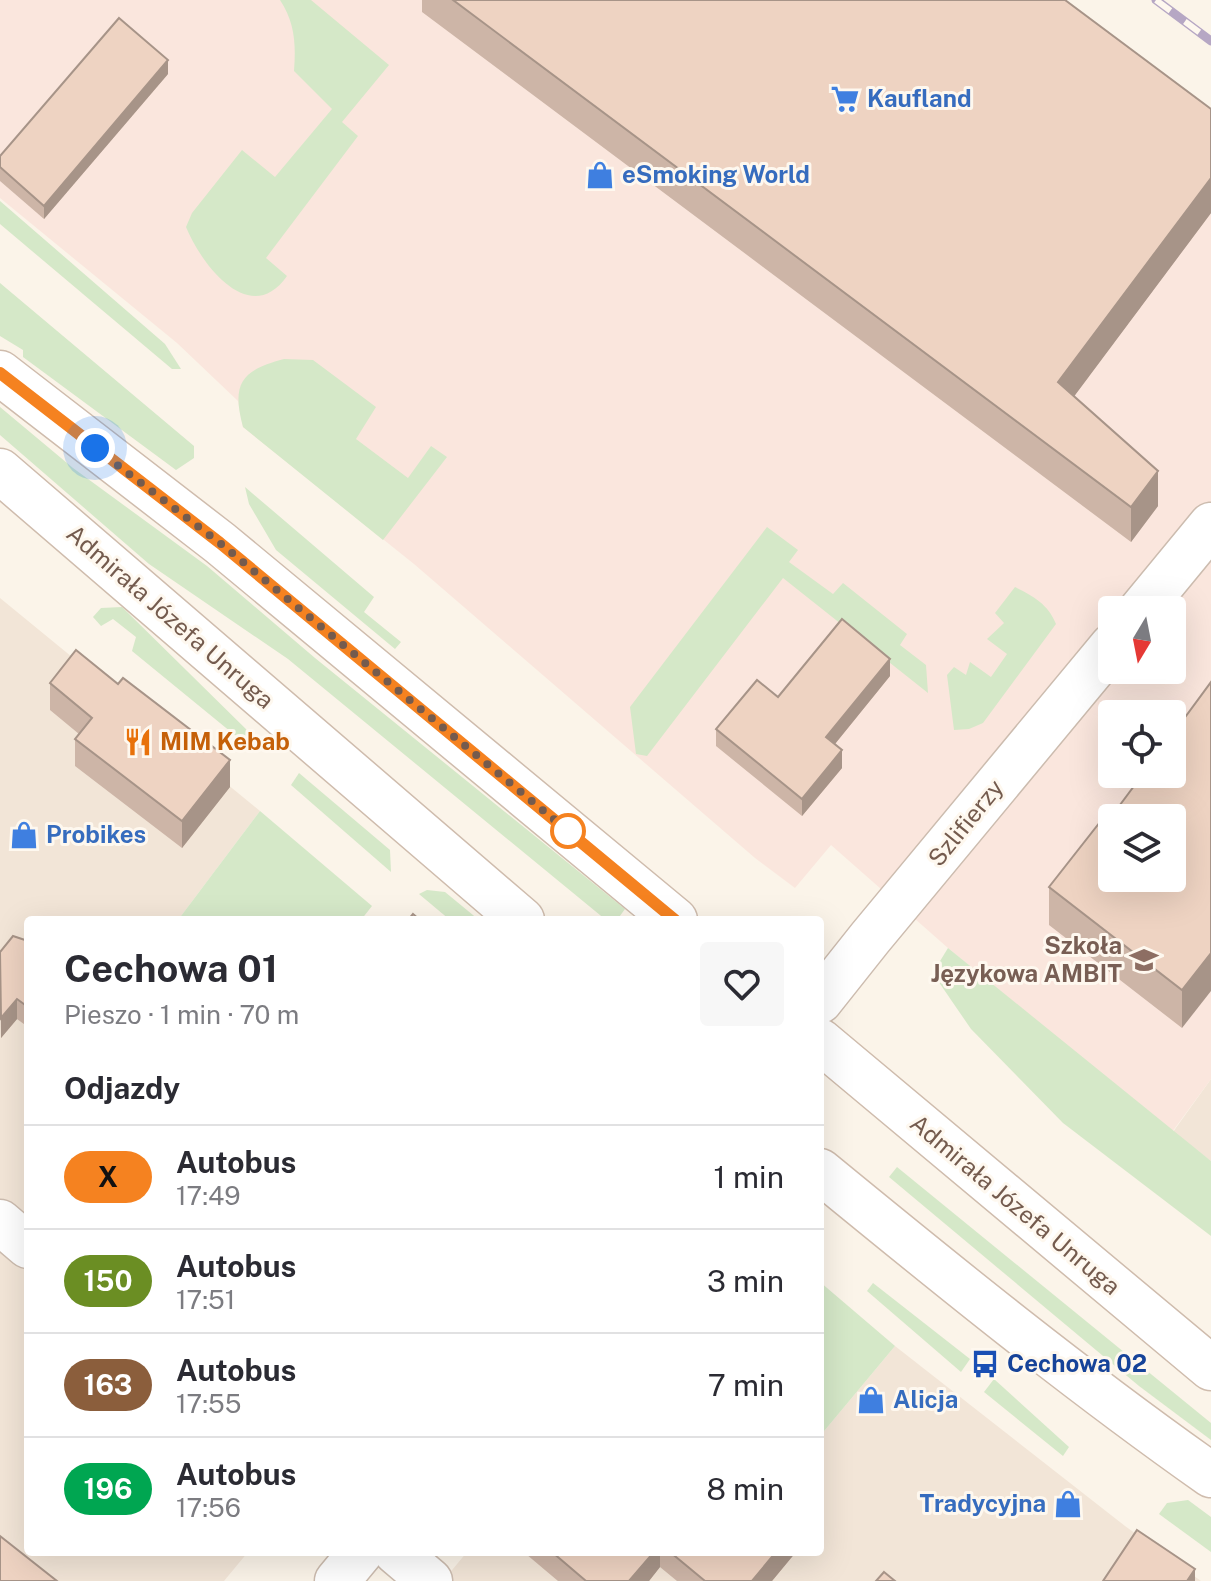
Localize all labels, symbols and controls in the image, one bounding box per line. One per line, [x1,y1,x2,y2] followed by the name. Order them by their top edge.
[830,84,860,114] supermarket icon: Kaufland
[867,84,972,112] place label: Kaufland
[585,160,615,190] shop icon: eSmoking World
[622,160,810,188] place label: eSmoking World
[75,428,115,468] your location
[61,519,280,714] street label: Admirała Józefa Unruga
[1098,596,1186,684] north arrow
[1098,596,1186,892] map controls
[1098,700,1186,788] button: locate
[123,727,153,757] restaurant icon: MIM Kebab
[160,727,290,755] place label: MIM Kebab
[922,773,1009,871] street label: Szlifierzy
[1098,804,1186,892] button: layers
[551,814,585,848] unlabelled marker
[9,820,39,850] shop icon: Probikes
[46,820,146,848] place label: Probikes
[931,931,1122,987] place label: Szkoła Językowa AMBIT
[700,942,784,1026] button: heart
[1129,945,1159,975] school or university icon: Szkoła Językowa AMBIT
[64,946,278,991] text: Cechowa 01
[64,999,299,1030] text: Pieszo · 1 min · 70 m
[64,1070,180,1106] text: Odjazdy
[905,1108,1126,1300] street label: Admirała Józefa Unruga
[176,1144,296,1180] text: Autobus
[714,1159,784,1195] text: 1 min
[98,1160,118,1193] text: X
[176,1180,240,1211] text: 17:49
[176,1248,296,1284] text: Autobus
[707,1263,784,1299] text: 3 min
[84,1264,132,1297] text: 150
[176,1284,235,1315] text: 17:51
[970,1349,1000,1379] bus stop icon: Cechowa 02
[1007,1349,1147,1377] place label: Cechowa 02
[176,1352,296,1388] text: Autobus
[708,1367,784,1403] text: 7 min
[83,1368,133,1401] text: 163
[856,1385,886,1415] shop icon: Alicja
[893,1385,958,1413] place label: Alicja
[176,1388,241,1419] text: 17:55
[176,1456,296,1492] text: Autobus
[706,1471,784,1507] text: 8 min
[84,1472,132,1505] text: 196
[920,1489,1046,1517] place label: Tradycyjna
[1053,1489,1083,1519] shop icon: Tradycyjna
[176,1492,241,1523] text: 17:56

